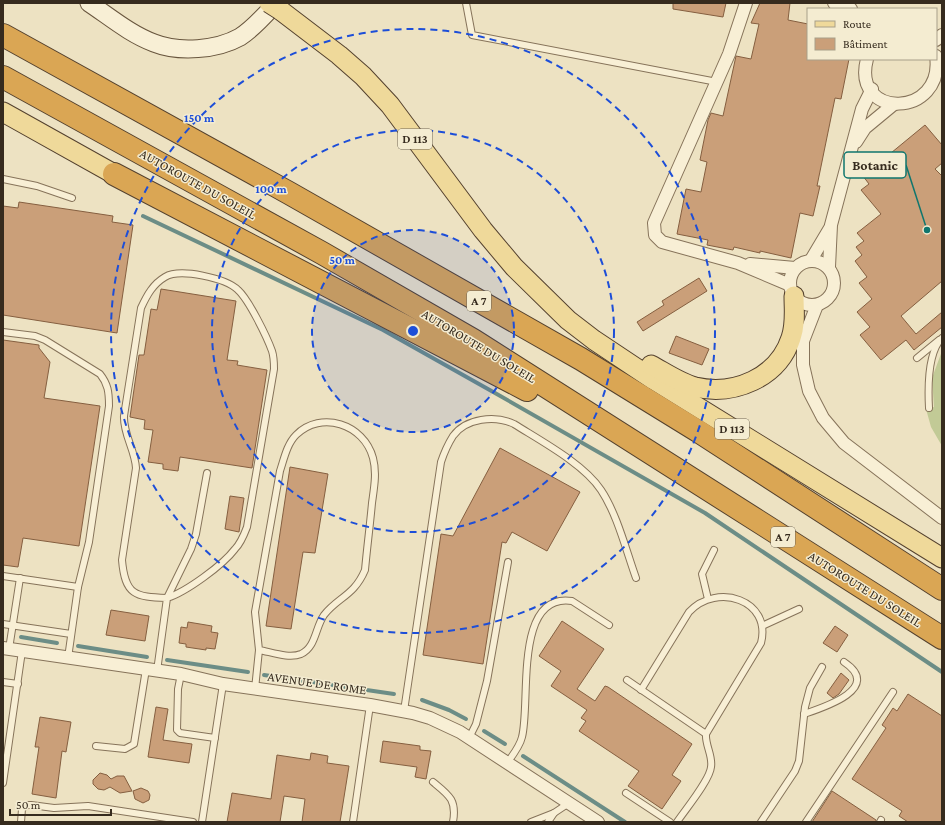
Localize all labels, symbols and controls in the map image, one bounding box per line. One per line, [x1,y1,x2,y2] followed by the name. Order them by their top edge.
[807,8,937,60] legend
[843,17,871,31] text: Route
[843,37,889,51] text: Bâtiment
[184,111,215,125] text: 150 m
[398,129,432,149] road number: D 113
[137,146,259,222] street label: AUTOROUTE DU SOLEIL
[844,152,906,178] callout: Botanic
[852,157,899,173] text: Botanic
[255,182,288,196] text: 100 m
[329,253,356,267] text: 50 m
[467,291,491,311] road number: A 7
[419,306,539,386] street label: AUTOROUTE DU SOLEIL
[406,324,420,338] centre of rings
[715,419,749,439] road number: D 113
[771,527,795,547] road number: A 7
[806,548,925,630] street label: AUTOROUTE DU SOLEIL
[266,669,368,697] street label: AVENUE DE ROME
[10,791,111,817] scale bar
[16,798,41,812] text: 50 m

